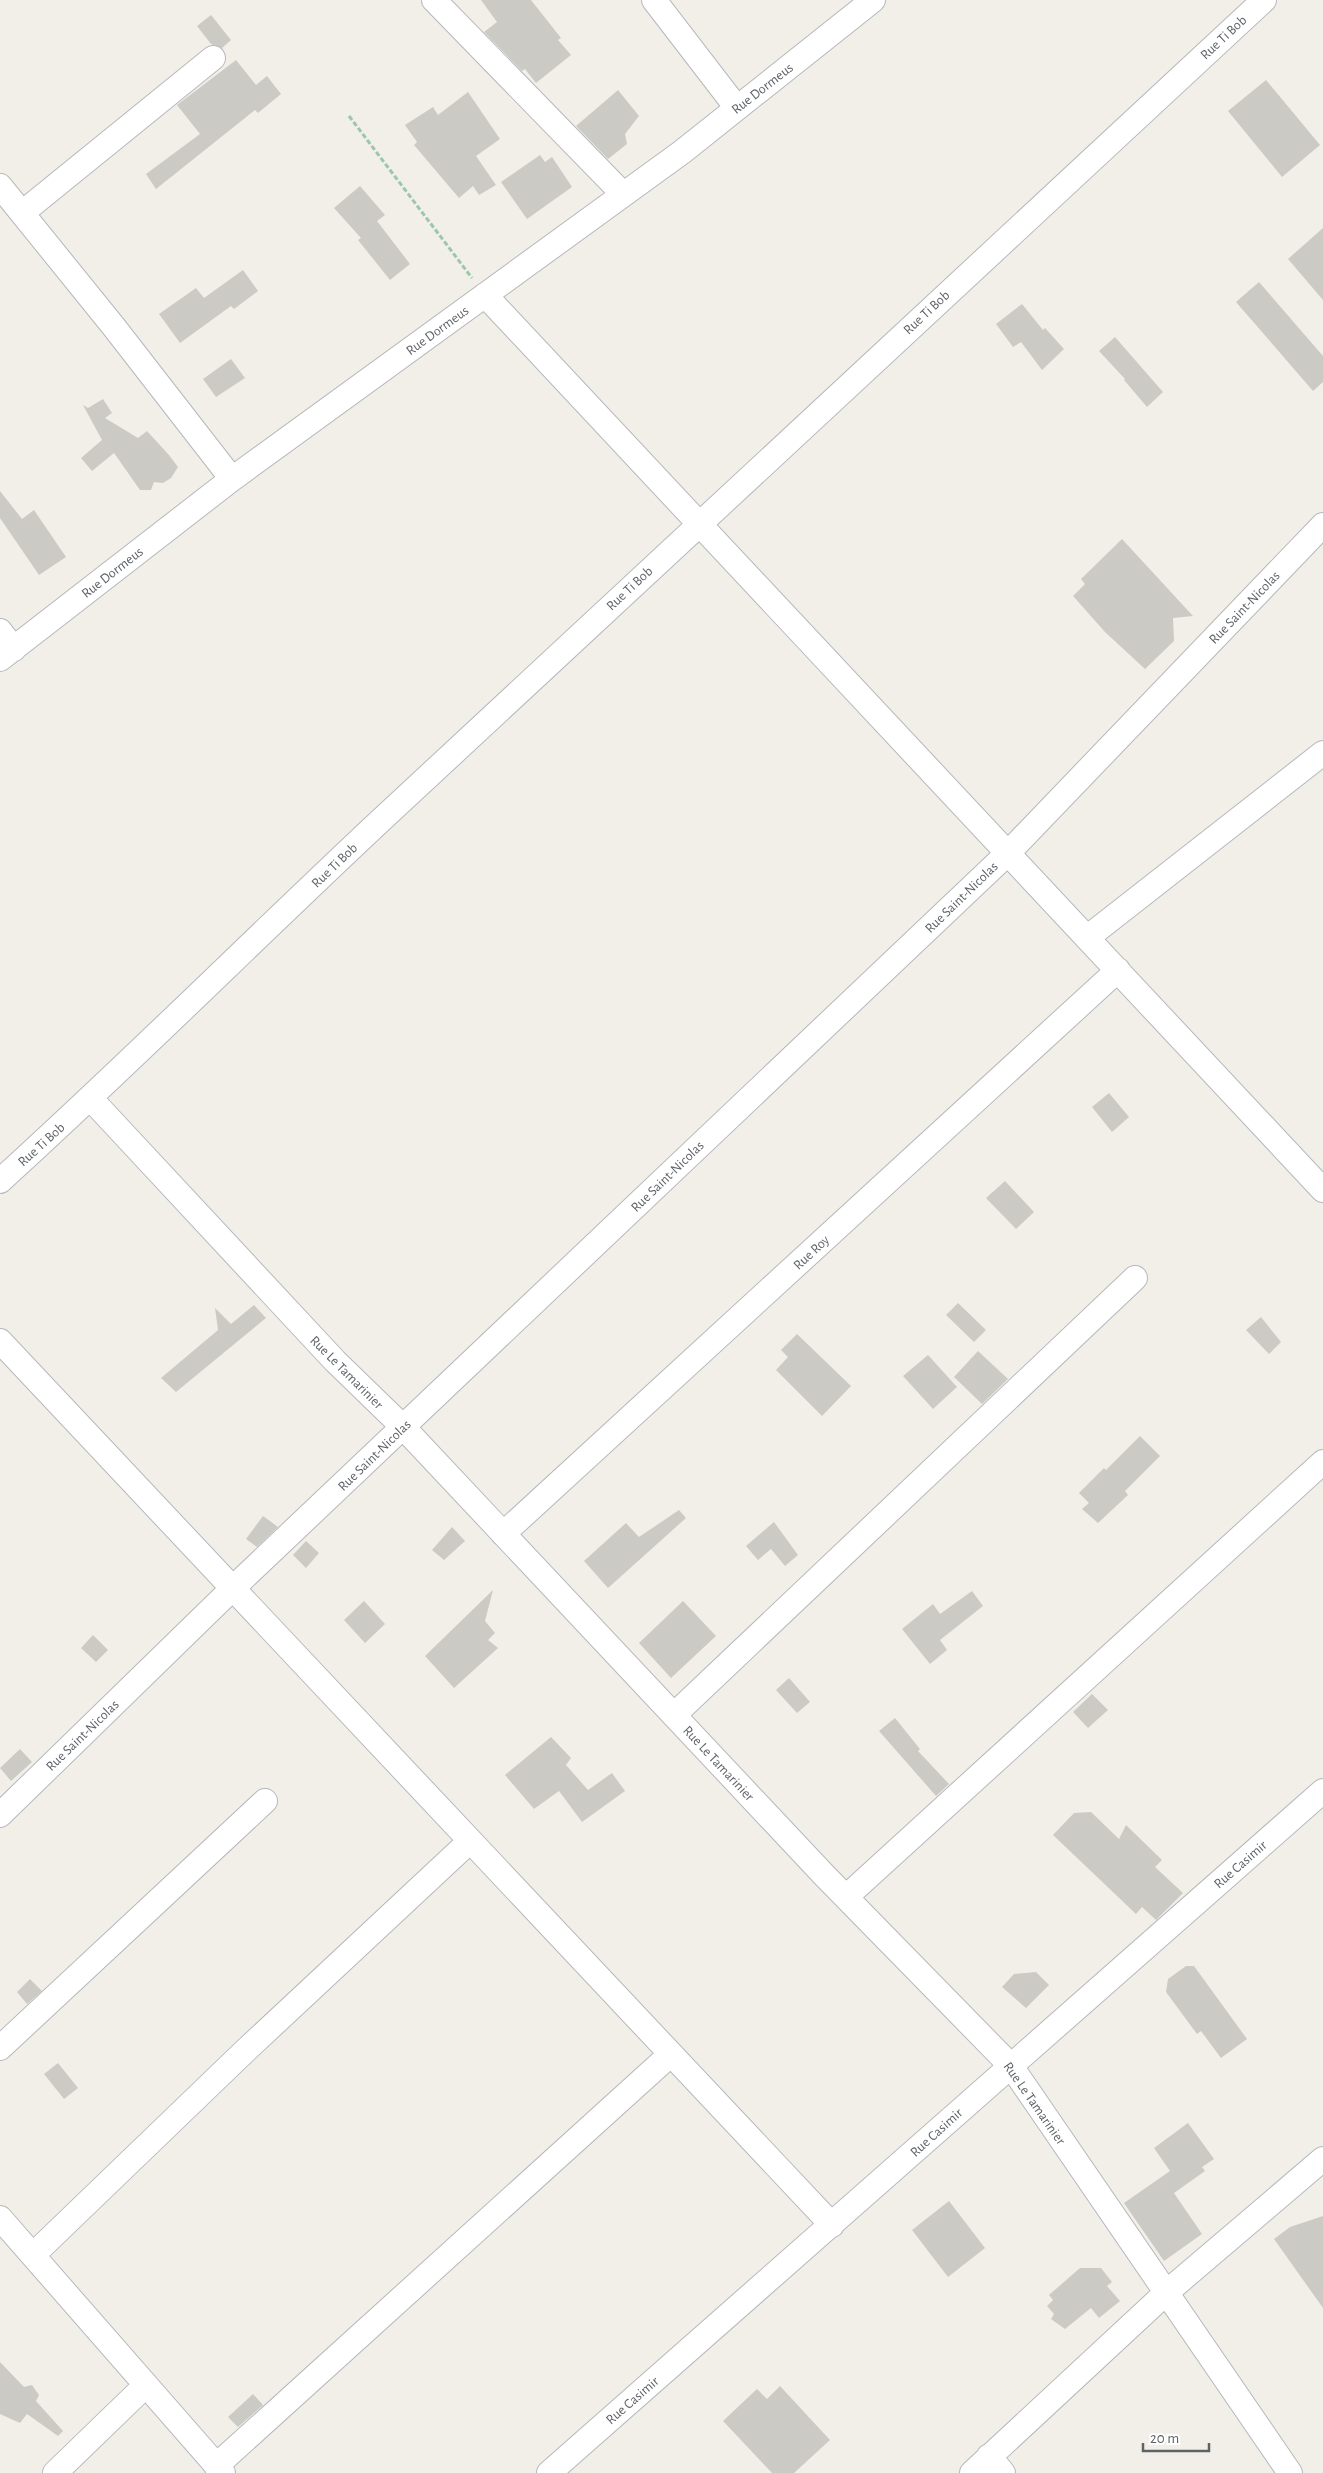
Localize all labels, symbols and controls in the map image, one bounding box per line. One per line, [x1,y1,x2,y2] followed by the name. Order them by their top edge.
[1198,13,1249,62] street label: Rue Ti Bob
[729,61,796,117] street label: Rue Dormeus
[901,288,952,337] street label: Rue Ti Bob
[404,303,471,358] street label: Rue Dormeus
[79,545,146,601] street label: Rue Dormeus
[604,564,655,613] street label: Rue Ti Bob
[1207,569,1283,647] street label: Rue Saint-Nicolas
[309,841,360,891] street label: Rue Ti Bob
[923,860,1001,936] street label: Rue Saint-Nicolas
[16,1120,68,1169] street label: Rue Ti Bob
[629,1139,707,1215] street label: Rue Saint-Nicolas
[791,1233,832,1273] street label: Rue Roy
[307,1333,386,1412] street label: Rue Le Tamarinier
[336,1418,414,1494] street label: Rue Saint-Nicolas
[44,1698,122,1774] street label: Rue Saint-Nicolas
[680,1723,757,1804] street label: Rue Le Tamarinier
[1212,1838,1270,1891] street label: Rue Casimir
[1001,2060,1068,2148] street label: Rue Le Tamarinier
[908,2106,966,2160] street label: Rue Casimir
[604,2374,662,2427] street label: Rue Casimir
[1143,2420,1209,2452] scale bar
[1150,2431,1179,2446] text: 20 m

